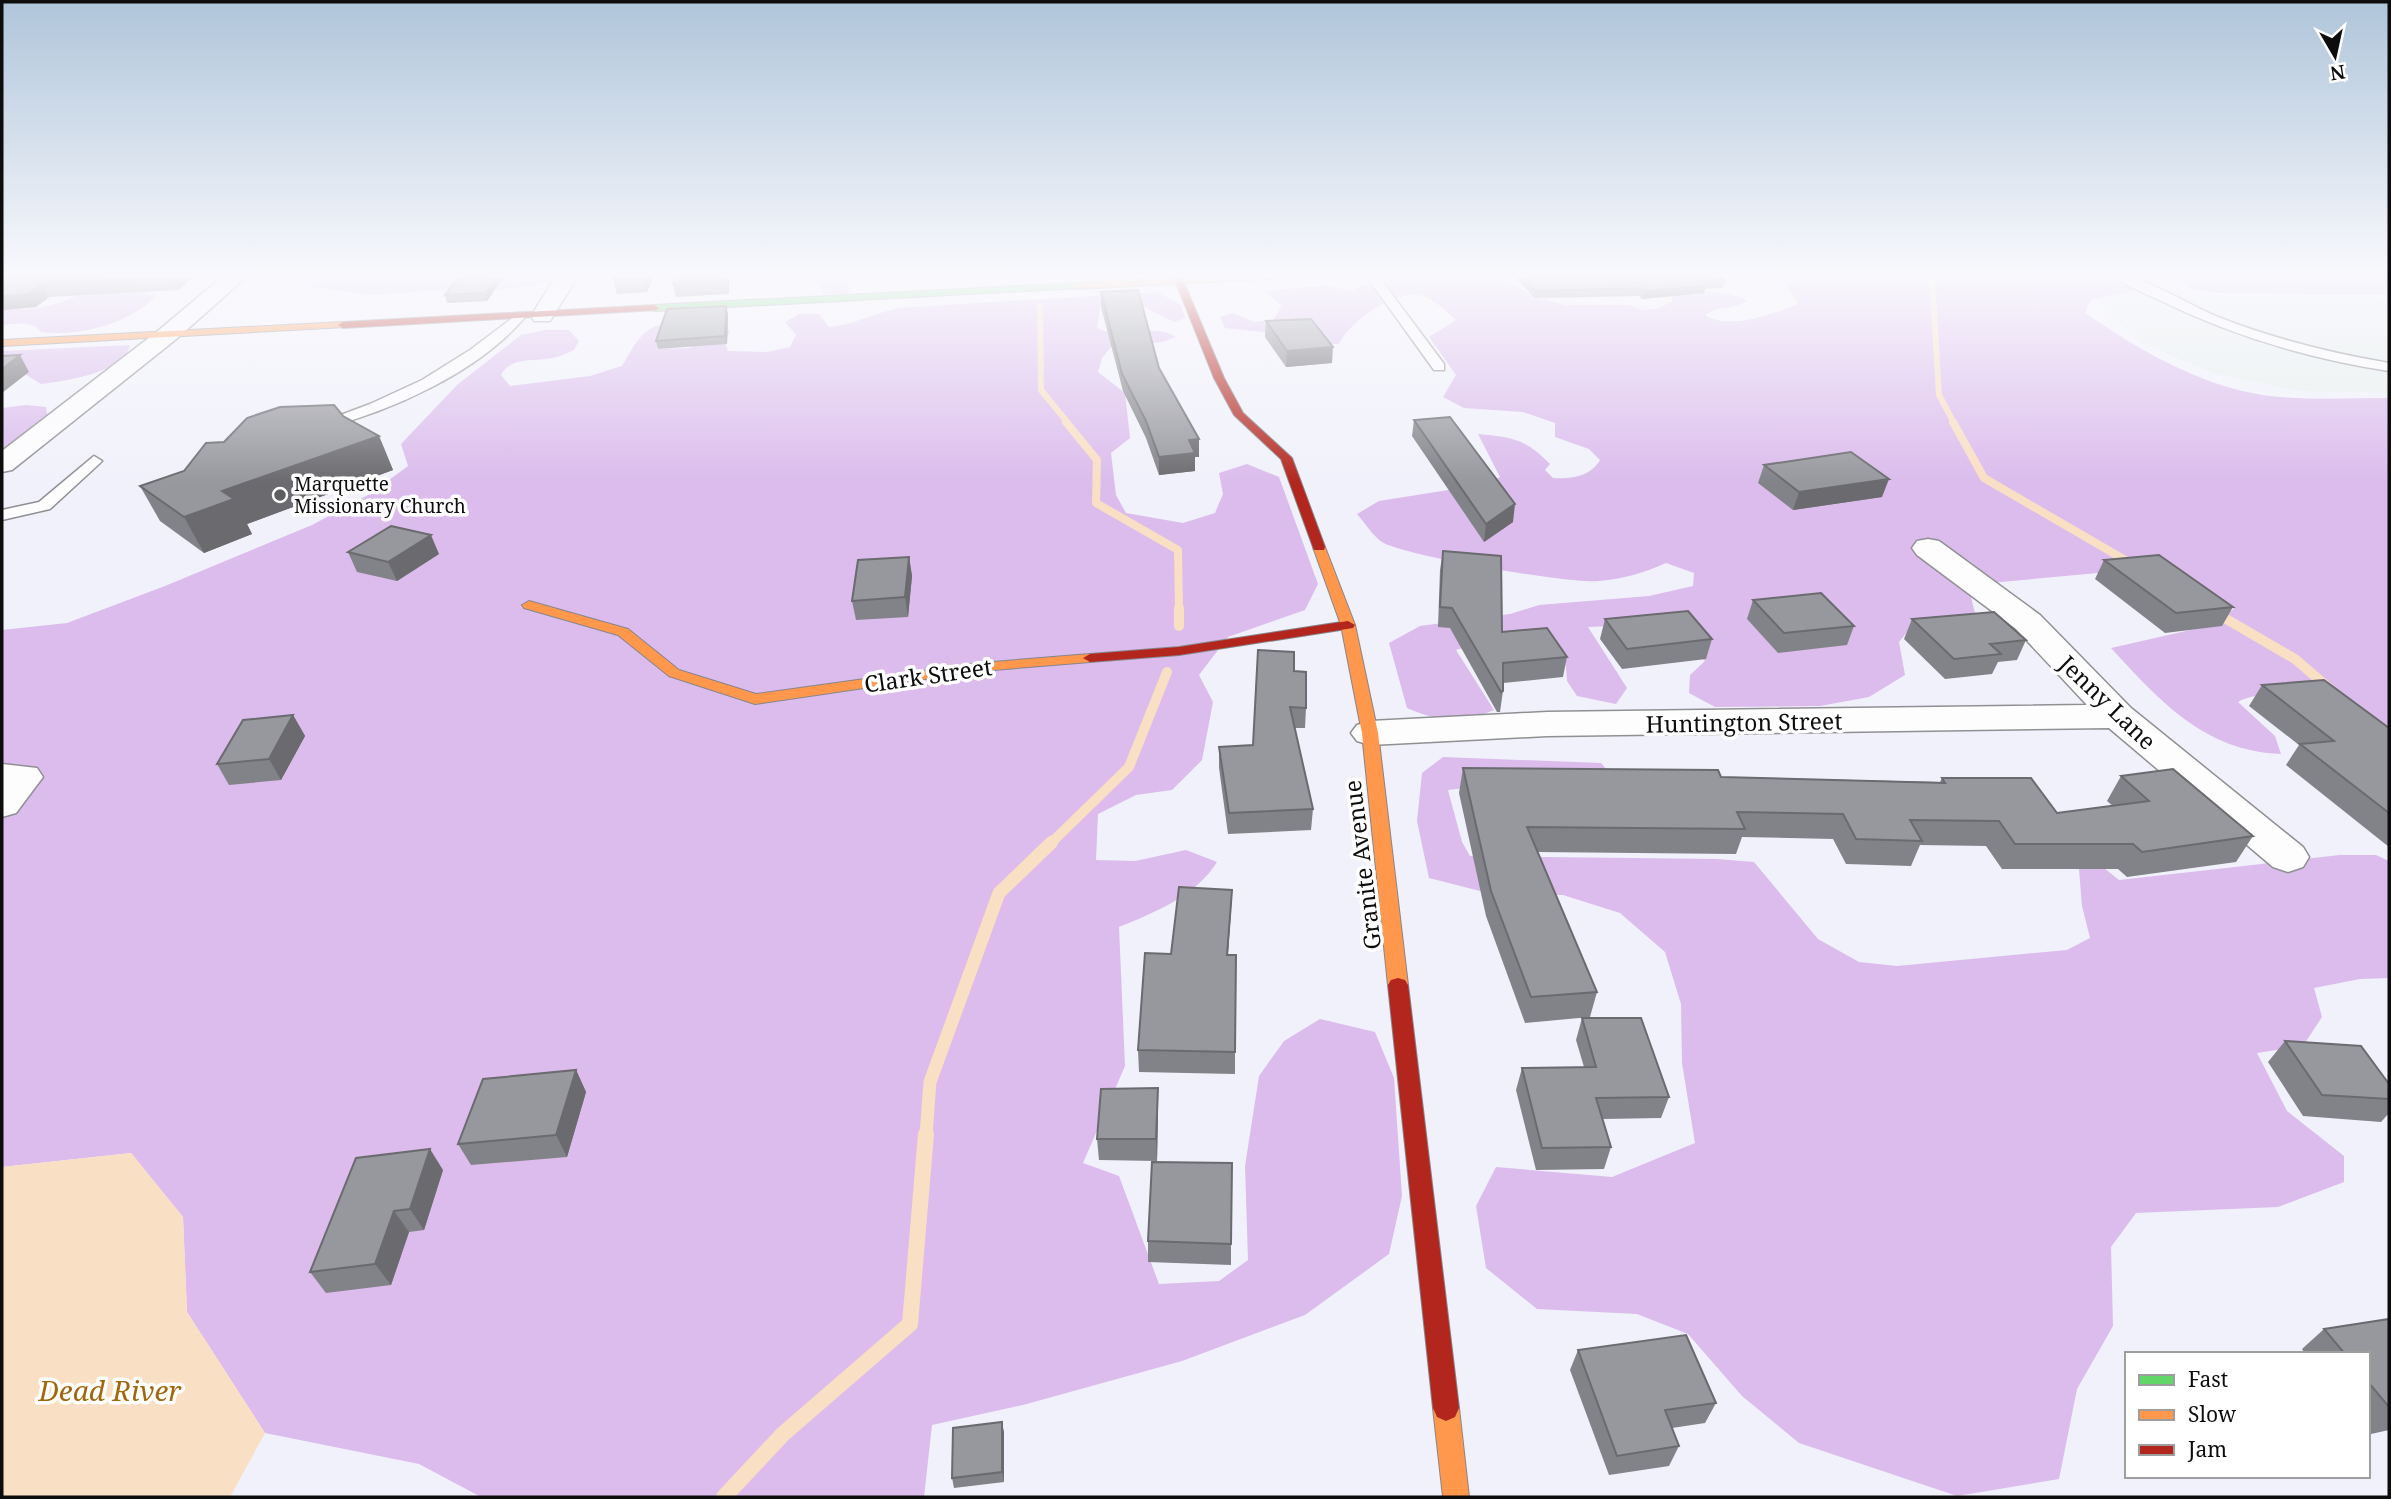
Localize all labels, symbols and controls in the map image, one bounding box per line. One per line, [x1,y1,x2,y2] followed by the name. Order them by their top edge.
[2300,21,2370,91] north arrow
[2328,59,2347,87] text: N
[294,471,466,519] place label: Marquette Missionary Church
[272,487,288,503] marker: Marquette Missionary Church
[2052,647,2163,756] street label: Jenny Lane
[862,650,994,700] street label: Clark Street
[1645,704,1843,740] street label: Huntington Street
[1336,778,1388,952] street label: Granite Avenue
[2125,1352,2370,1478] legend
[2188,1365,2228,1393] text: Fast
[38,1371,182,1409] water label: Dead River
[2188,1400,2237,1428] text: Slow
[2187,1435,2227,1463] text: Jam

